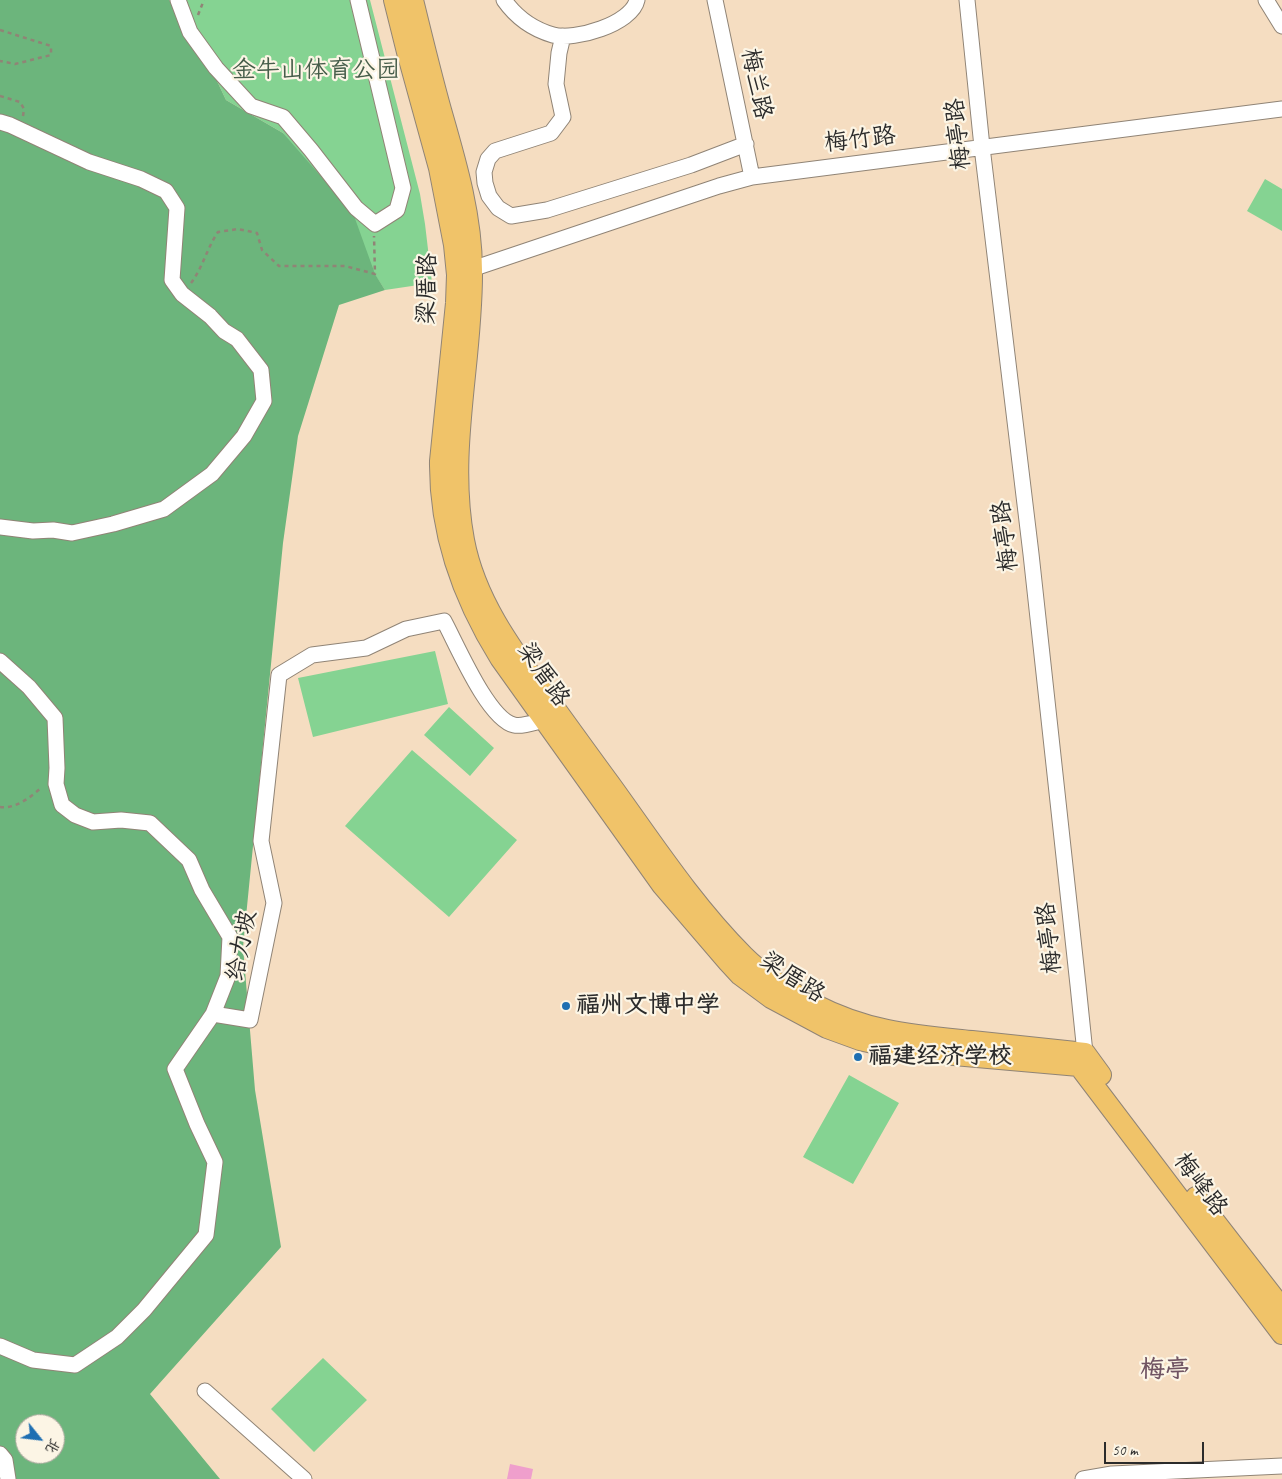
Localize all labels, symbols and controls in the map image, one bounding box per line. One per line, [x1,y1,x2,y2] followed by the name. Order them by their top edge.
[734,46,778,122] street label: 梅兰路
[232,57,400,85] park label: 金牛山体育公园
[941,97,977,171] street label: 梅亭路
[823,121,897,159] street label: 梅竹路
[413,253,443,325] street label: 梁厝路
[987,499,1025,573] street label: 梅亭路
[511,637,575,713] street label: 梁厝路
[1032,901,1068,975] street label: 梅亭路
[221,908,263,984] street label: 给力坡
[754,946,830,1010] street label: 梁厝路
[576,992,720,1020] place label: 福州文博中学
[560,1000,572,1012] marker: 福州文博中学
[868,1043,1012,1071] place label: 福建经济学校
[852,1051,864,1063] marker: 福建经济学校
[1167,1148,1233,1222] street label: 梅峰路
[1140,1355,1190,1385] district label: 梅亭
[15,1414,65,1464] north arrow
[1107,1432,1207,1464] scale bar
[42,1436,64,1456] text: 北
[1112,1441,1138,1460] text: 50 m

